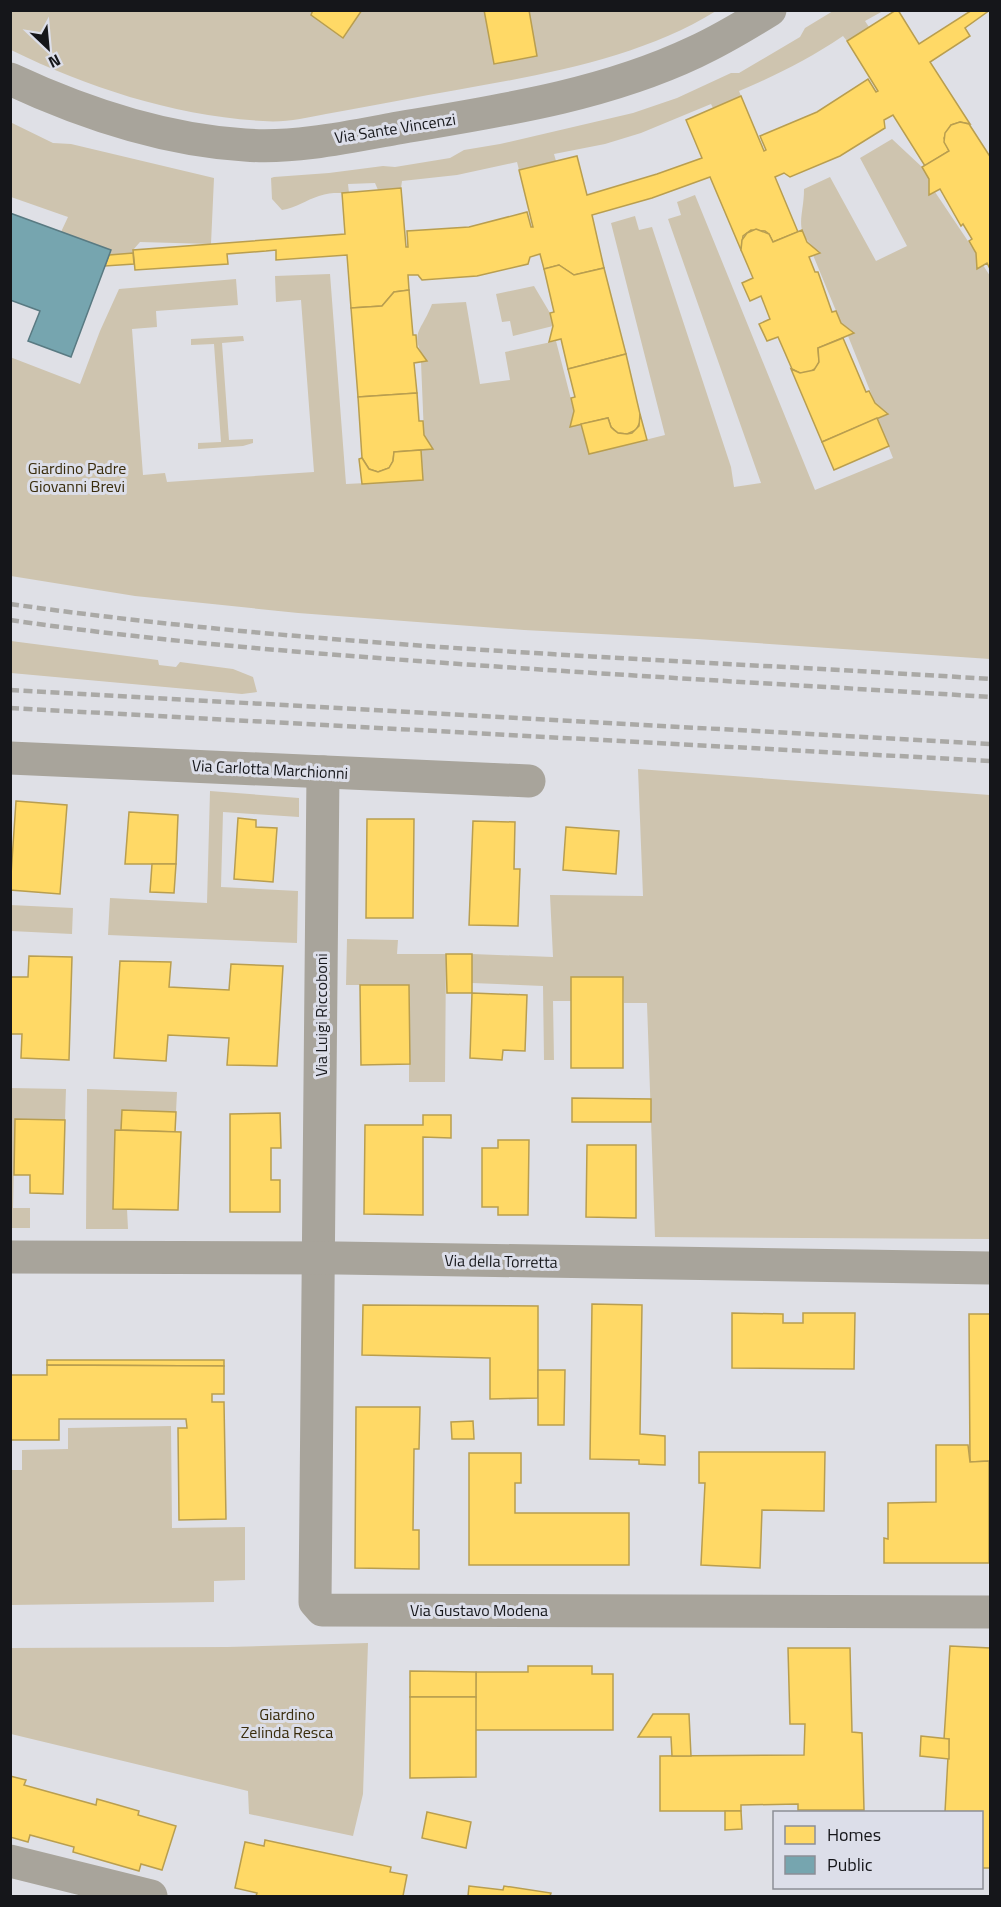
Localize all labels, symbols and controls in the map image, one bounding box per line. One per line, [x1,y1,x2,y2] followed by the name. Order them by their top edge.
[18,18,78,78] north arrow
[44,48,65,75] text: N
[333,107,457,149] street label: Via Sante Vincenzi
[28,456,126,498] park label: Giardino Padre Giovanni Brevi
[191,753,349,785] street label: Via Carlotta Marchionni
[309,953,333,1077] street label: Via Luigi Riccoboni
[444,1248,558,1274] street label: Via della Torretta
[410,1598,548,1622] street label: Via Gustavo Modena
[241,1702,333,1744] park label: Giardino Zelinda Resca
[773,1811,983,1889] legend
[827,1821,881,1848] text: Homes
[827,1851,873,1878] text: Public

